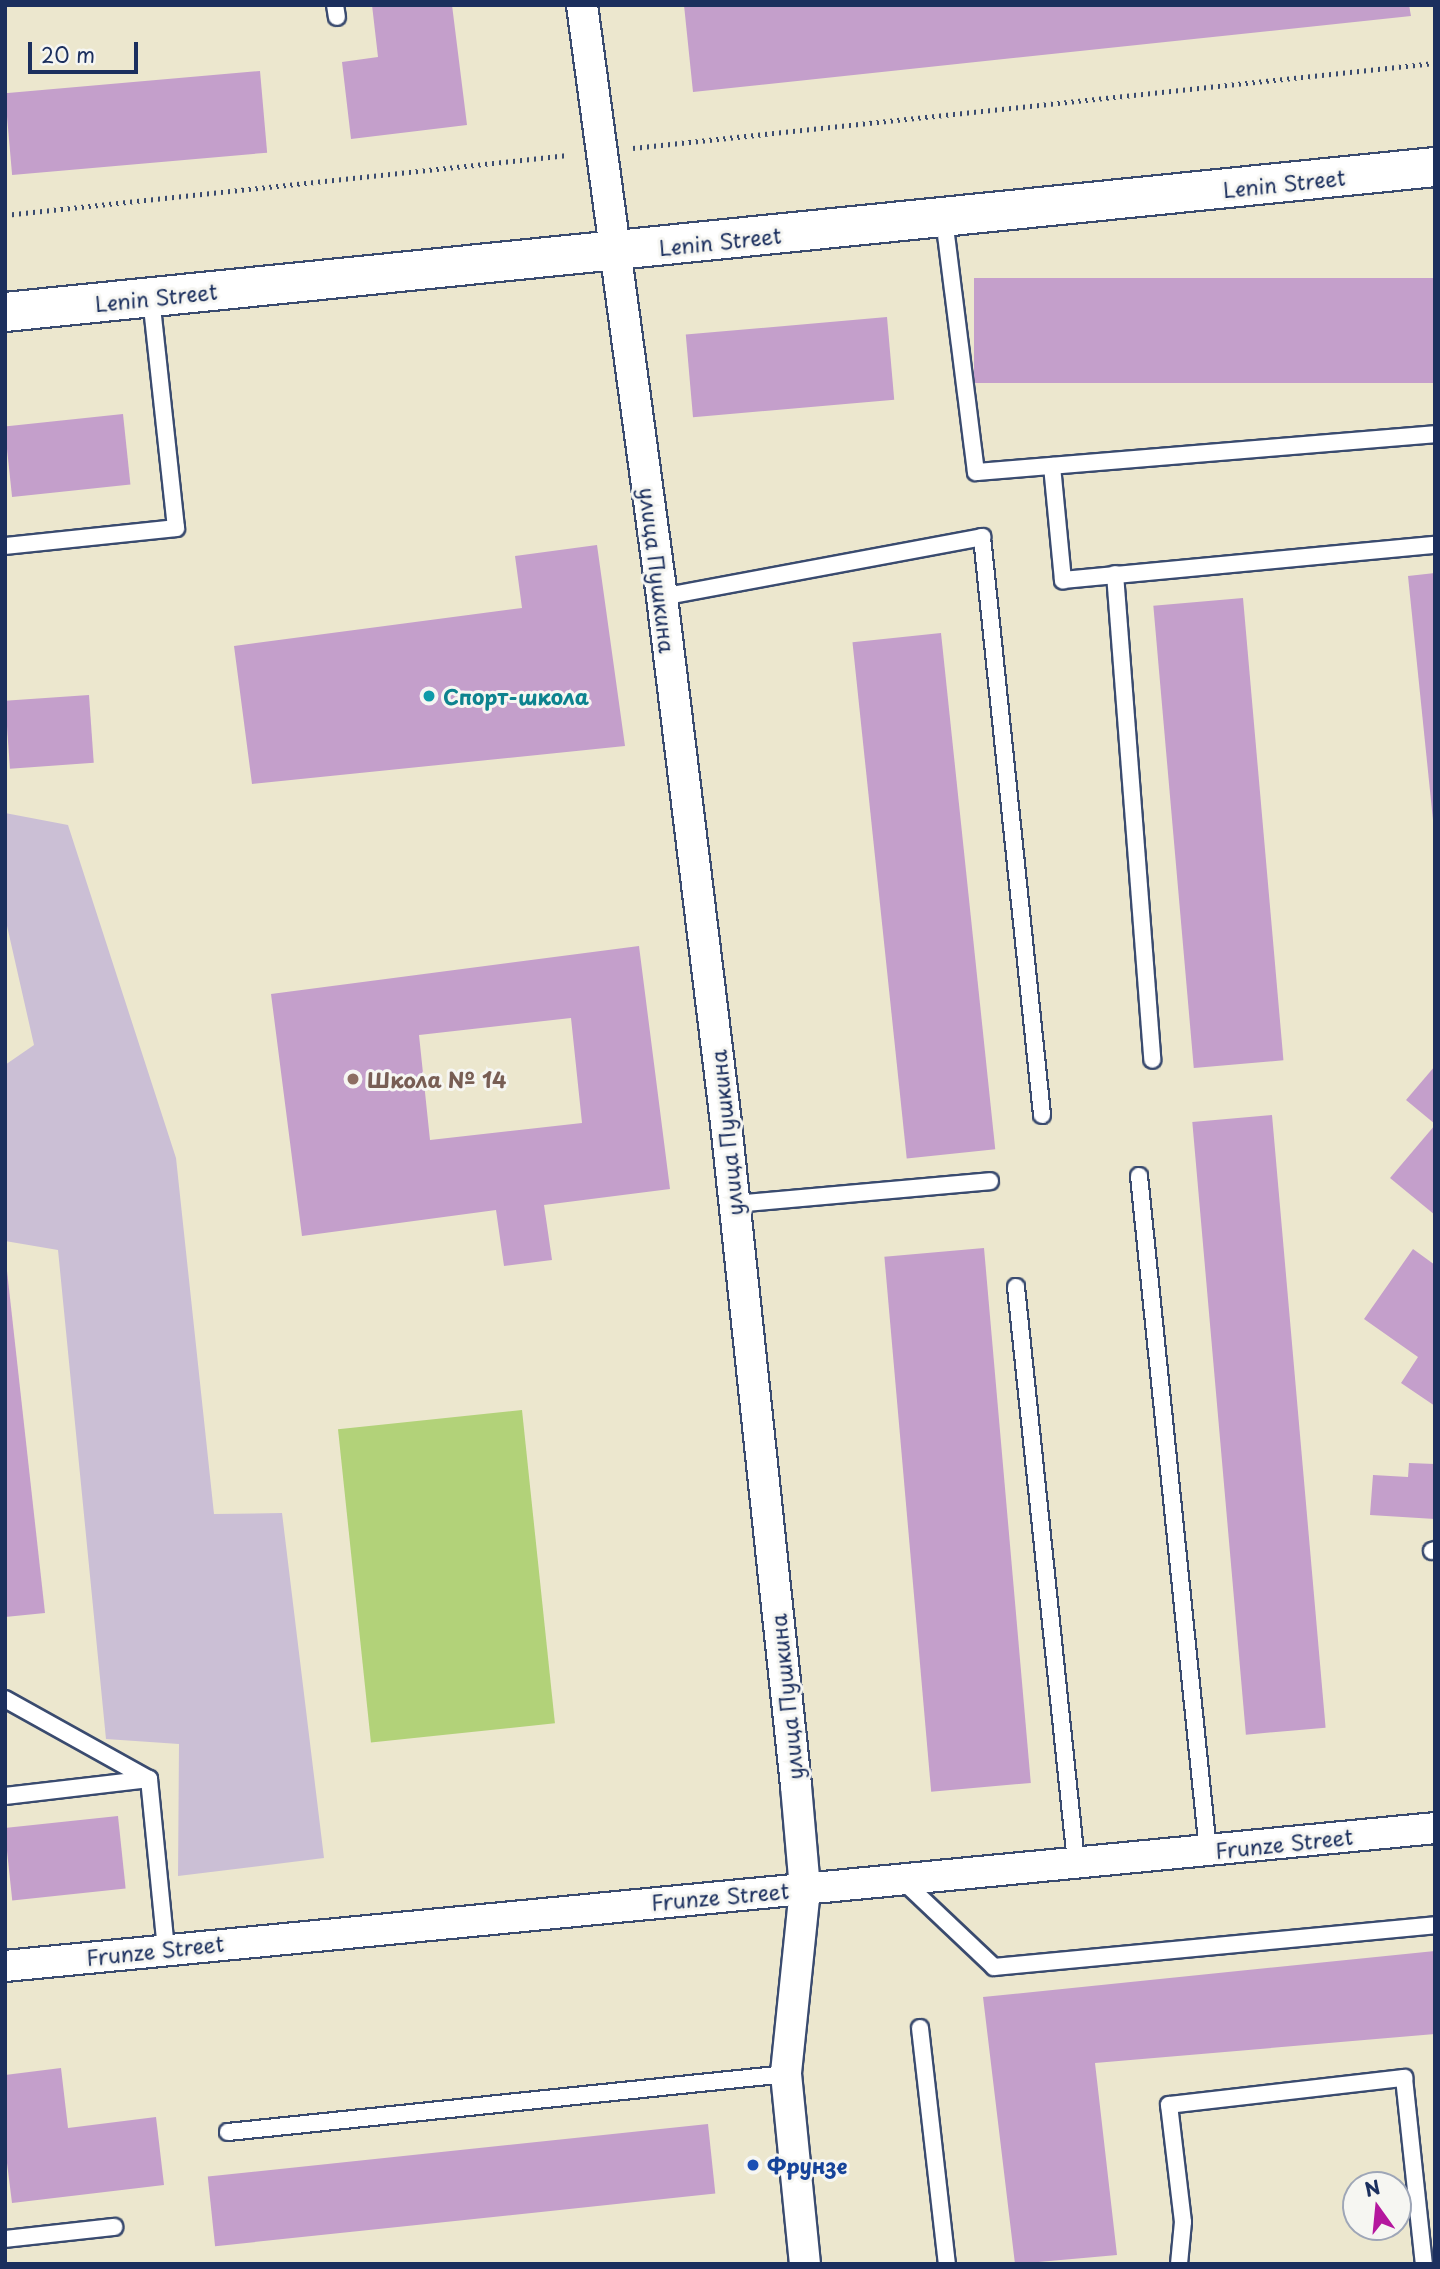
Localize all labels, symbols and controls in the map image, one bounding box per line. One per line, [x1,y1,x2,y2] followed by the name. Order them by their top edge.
[32,28,142,72] scale bar
[41,38,95,70] text: 20 m
[1221,164,1347,202] street label: Lenin Street
[657,222,783,260] street label: Lenin Street
[93,278,219,316] street label: Lenin Street
[635,485,681,655] street label: улица Пушкина
[443,683,589,709] place label: Спорт-школа
[421,688,437,704] marker: Спорт-школа
[705,1048,747,1218] street label: улица Пушкина
[367,1066,507,1092] place label: Школа № 14
[345,1071,361,1087] marker: Школа № 14
[765,1612,807,1782] street label: улица Пушкина
[1214,1823,1354,1863] street label: Frunze Street
[650,1877,790,1915] street label: Frunze Street
[85,1930,225,1970] street label: Frunze Street
[767,2152,847,2178] place label: Фрунзе
[745,2157,761,2173] marker: Фрунзе
[1342,2171,1412,2241] north arrow
[1361,2172,1383,2203] text: N

